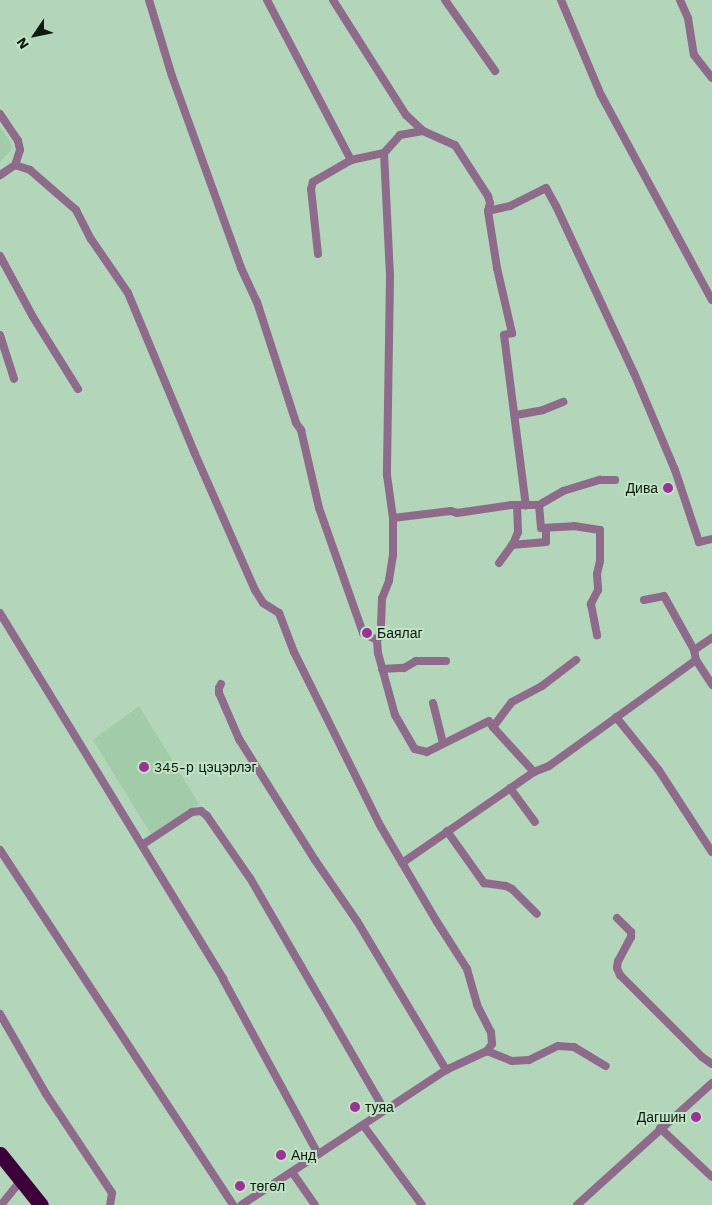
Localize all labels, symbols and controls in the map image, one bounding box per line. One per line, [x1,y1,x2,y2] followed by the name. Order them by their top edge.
[10,10,60,60] north arrow
[13,35,32,52] text: N
[626,480,658,496] place label: Дива
[662,482,674,494] marker: Дива
[377,625,423,641] place label: Баялаг
[361,627,373,639] marker: Баялаг
[154,759,257,775] place label: 345-р цэцэрлэг
[138,761,150,773] marker: 345-р цэцэрлэг
[365,1099,394,1115] place label: туяа
[349,1101,361,1113] marker: туяа
[637,1109,686,1125] place label: Дагшин
[690,1111,702,1123] marker: Дагшин
[291,1147,316,1163] place label: Анд
[275,1149,287,1161] marker: Анд
[250,1178,285,1194] place label: төгөл
[234,1180,246,1192] marker: төгөл

